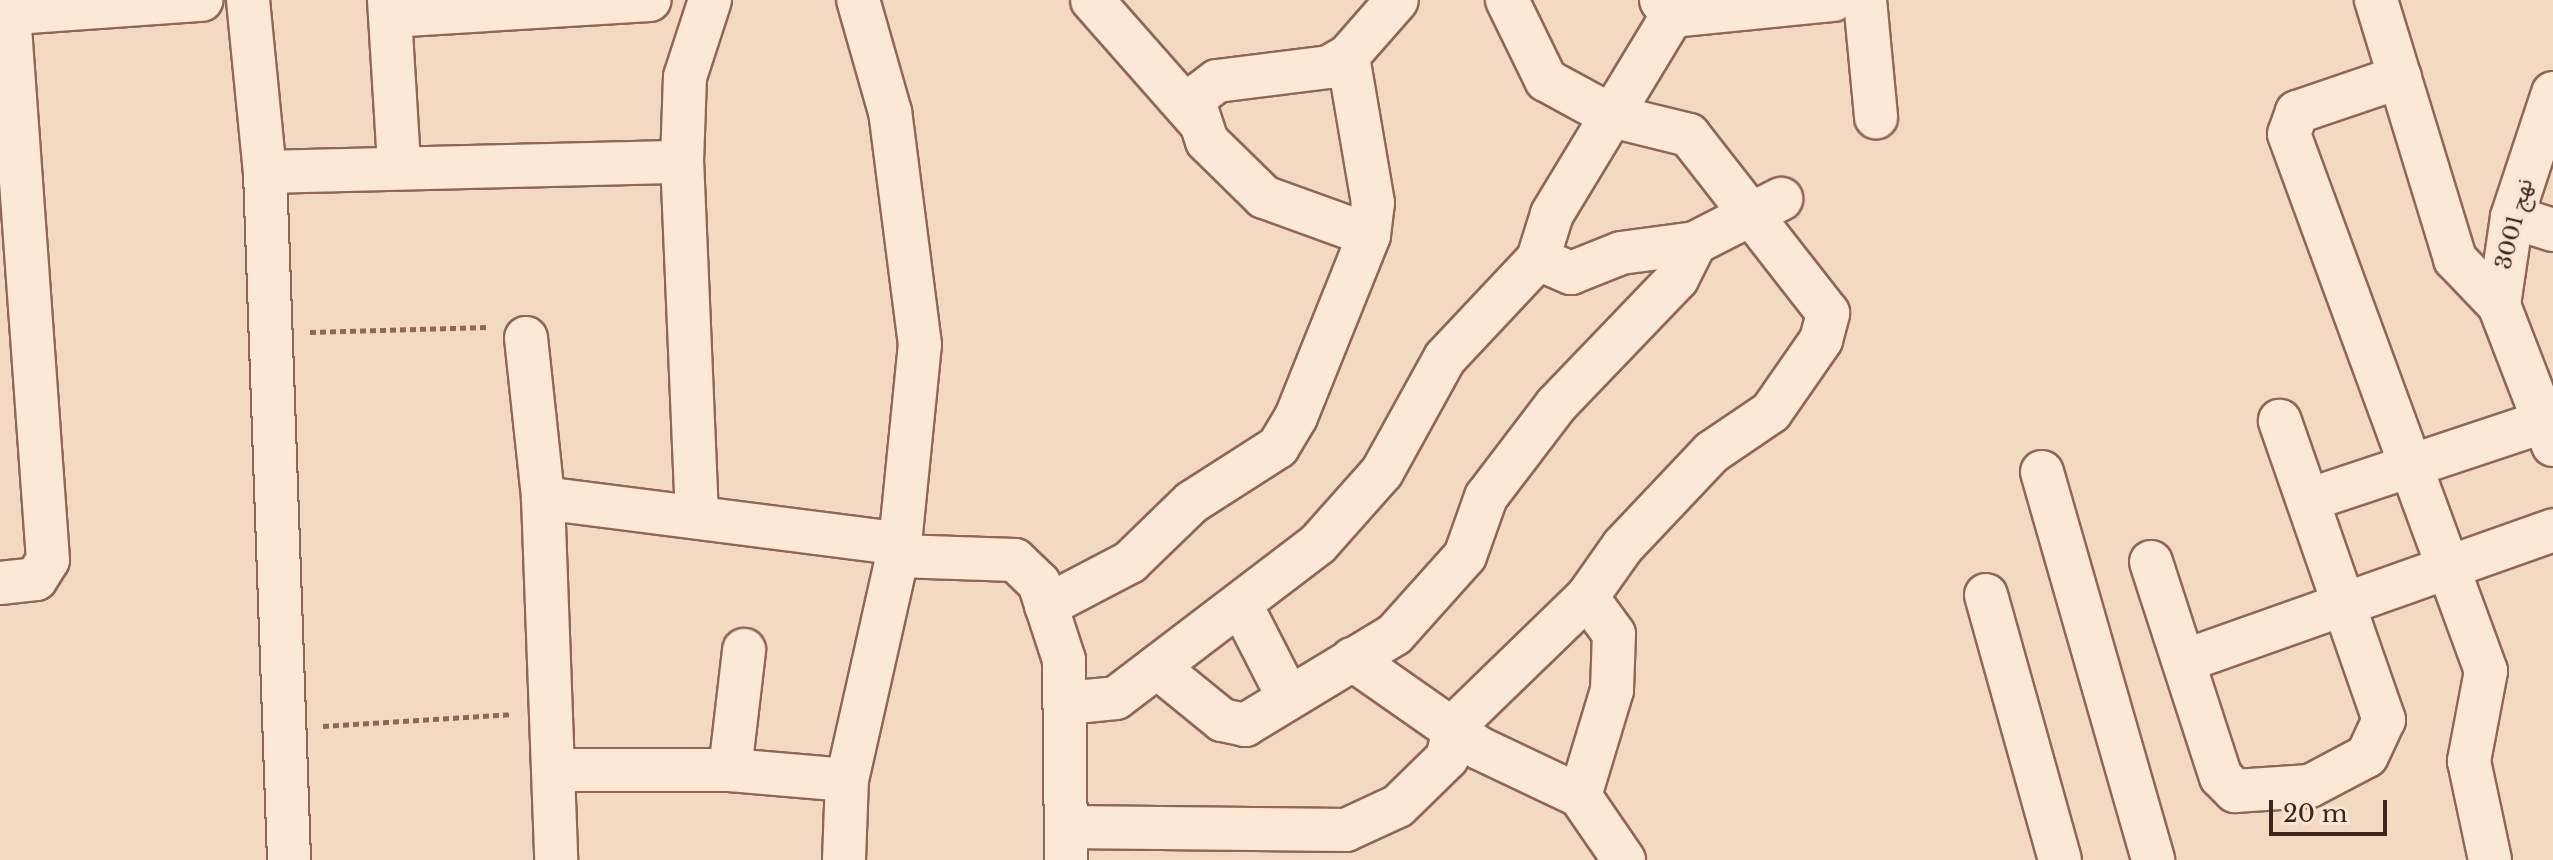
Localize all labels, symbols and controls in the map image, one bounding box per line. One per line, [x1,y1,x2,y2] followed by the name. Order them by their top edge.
[2490,176,2538,272] street label: نهج 3001
[2273,784,2391,834] scale bar
[2283,799,2348,828] text: 20 m

